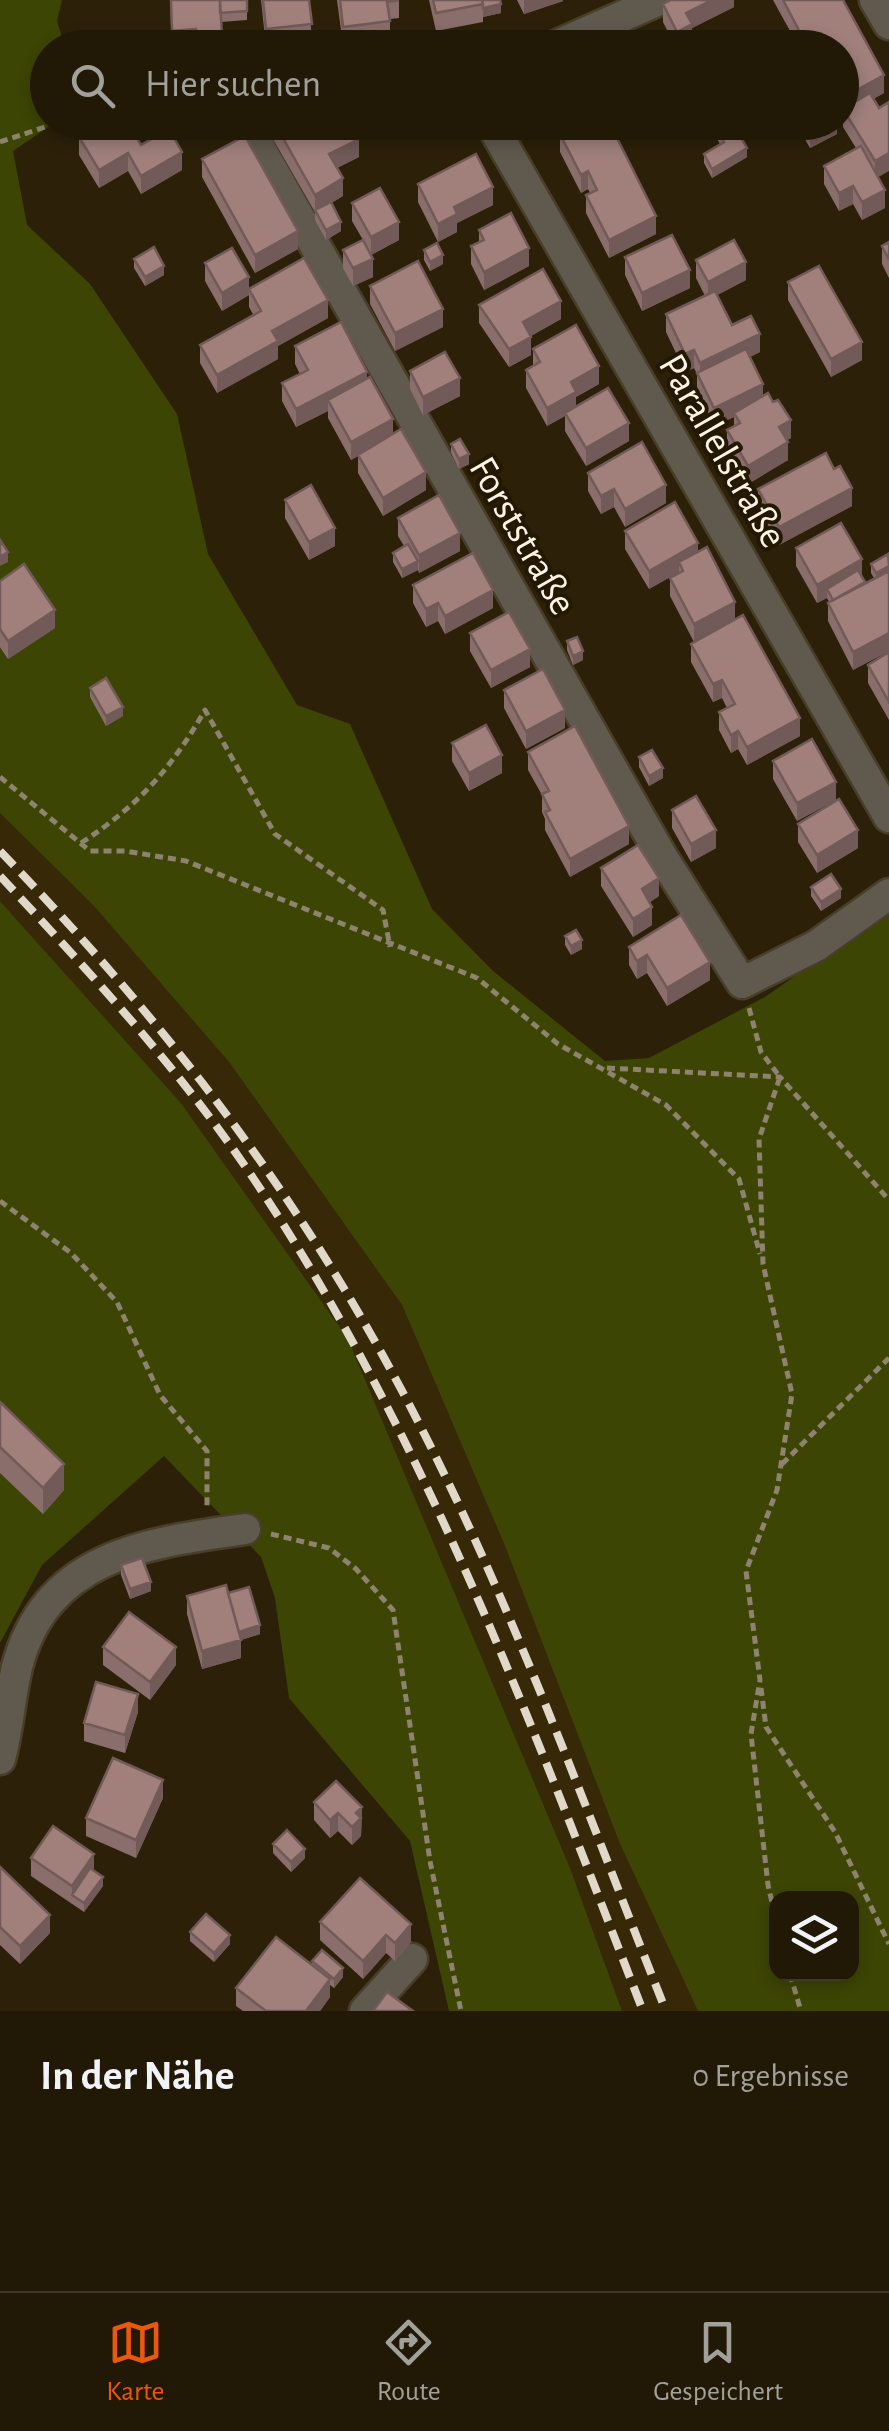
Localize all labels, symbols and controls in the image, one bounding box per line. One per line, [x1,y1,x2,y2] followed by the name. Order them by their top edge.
[30,30,859,140] search box
[65,58,120,113] icon: search
[145,66,321,104] text: Hier suchen
[651,347,794,555] street label: Parallelstraße
[461,450,583,622] street label: Forststraße
[769,1891,859,1981] map controls
[769,1891,859,1981] button: layers
[40,2055,235,2097] text: In der Nähe
[692,2060,849,2092] text: 0 Ergebnisse
[106,2315,164,2409] tab: Karte
[377,2315,441,2409] tab: Route
[653,2315,783,2409] tab: Gespeichert

